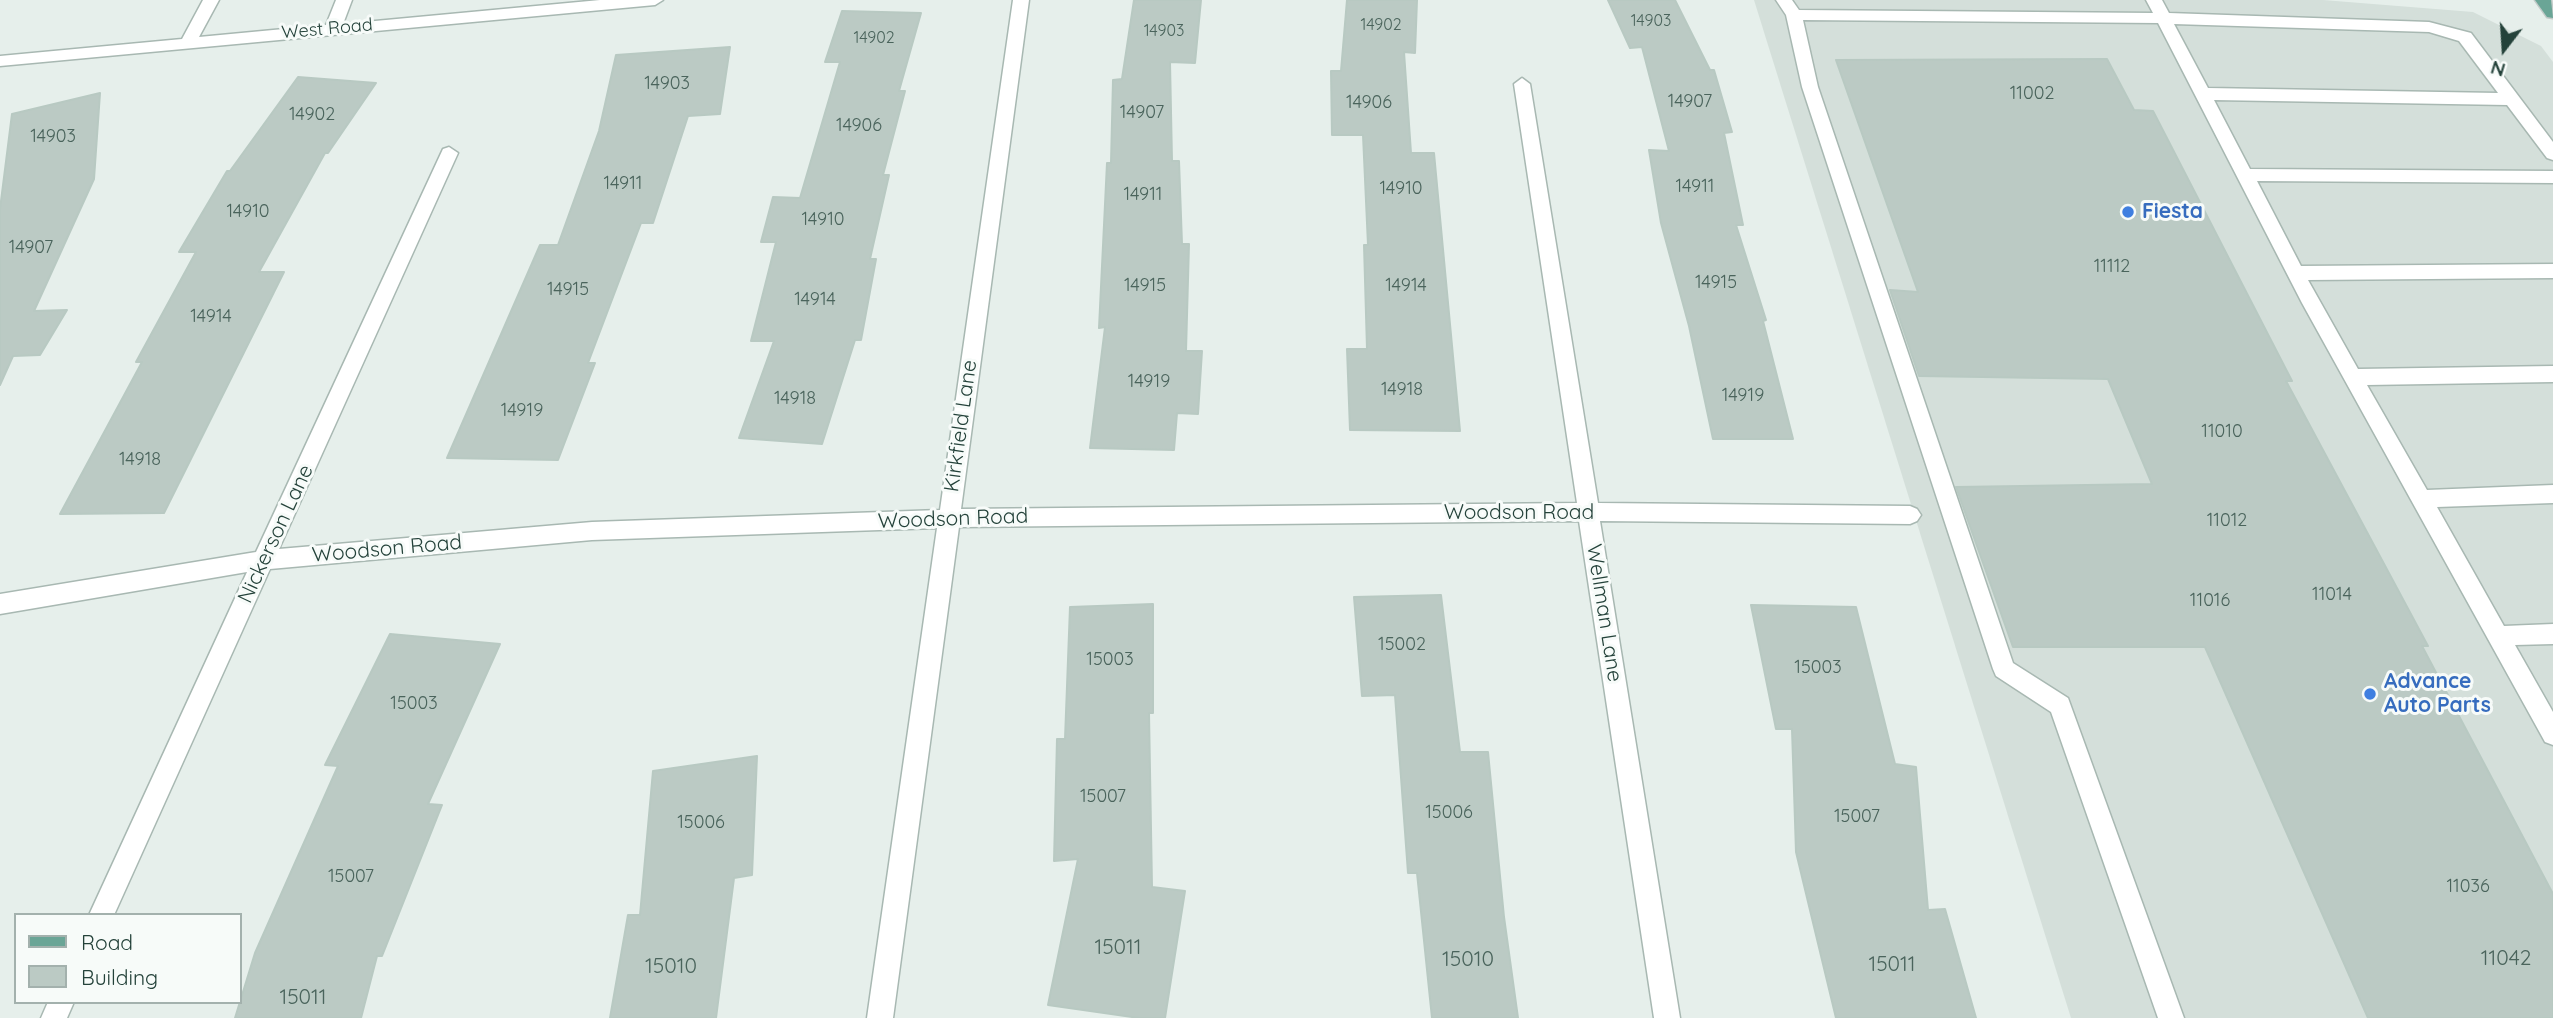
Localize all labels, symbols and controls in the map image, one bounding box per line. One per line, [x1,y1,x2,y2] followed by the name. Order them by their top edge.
[1631,11,1671,31] house number: 14903
[281,14,373,44] street label: West Road
[2469,14,2539,84] north arrow
[1360,15,1402,35] house number: 14902
[1144,21,1184,41] house number: 14903
[853,28,895,48] house number: 14902
[2488,56,2508,83] text: N
[644,73,690,95] house number: 14903
[2010,83,2054,105] house number: 11002
[1668,91,1712,113] house number: 14907
[1346,92,1392,114] house number: 14906
[1120,102,1164,124] house number: 14907
[289,104,335,126] house number: 14902
[836,115,882,137] house number: 14906
[30,126,76,148] house number: 14903
[603,173,643,195] house number: 14911
[1675,176,1715,198] house number: 14911
[1379,178,1423,200] house number: 14910
[1123,184,1163,206] house number: 14911
[2142,199,2203,225] place label: Fiesta
[226,201,270,223] house number: 14910
[2120,204,2136,220] marker: Fiesta
[801,209,845,231] house number: 14910
[9,237,53,259] house number: 14907
[2094,256,2130,278] house number: 11112
[1695,272,1737,294] house number: 14915
[1124,275,1166,297] house number: 14915
[1385,275,1427,297] house number: 14914
[547,279,589,301] house number: 14915
[794,289,836,311] house number: 14914
[190,306,232,328] house number: 14914
[939,358,983,494] street label: Kirkfield Lane
[1128,371,1170,393] house number: 14919
[1381,379,1423,401] house number: 14918
[1722,385,1764,407] house number: 14919
[774,388,816,410] house number: 14918
[501,400,543,422] house number: 14919
[2201,421,2243,443] house number: 11010
[119,449,161,471] house number: 14918
[233,461,319,607] street label: Nickerson Lane
[1444,500,1594,526] street label: Woodson Road
[877,504,1029,534] street label: Woodson Road
[2207,510,2247,532] house number: 11012
[311,530,463,568] street label: Woodson Road
[1581,542,1627,684] street label: Wellman Lane
[2312,584,2352,606] house number: 11014
[2190,590,2230,612] house number: 11016
[1378,634,1426,656] house number: 15002
[1086,649,1134,671] house number: 15003
[1794,657,1842,679] house number: 15003
[2384,669,2491,719] place label: Advance Auto Parts
[2362,686,2378,702] marker: Advance Auto Parts
[390,693,438,715] house number: 15003
[1080,786,1126,808] house number: 15007
[1425,802,1473,824] house number: 15006
[1834,806,1880,828] house number: 15007
[677,812,725,834] house number: 15006
[328,866,374,888] house number: 15007
[2446,876,2490,898] house number: 11036
[14,913,242,1004] legend
[81,929,133,955] text: Road
[1094,935,1142,961] house number: 15011
[2481,946,2531,972] house number: 11042
[1442,947,1494,973] house number: 15010
[1868,952,1916,978] house number: 15011
[645,954,697,980] house number: 15010
[81,964,158,990] text: Building
[279,985,327,1011] house number: 15011

